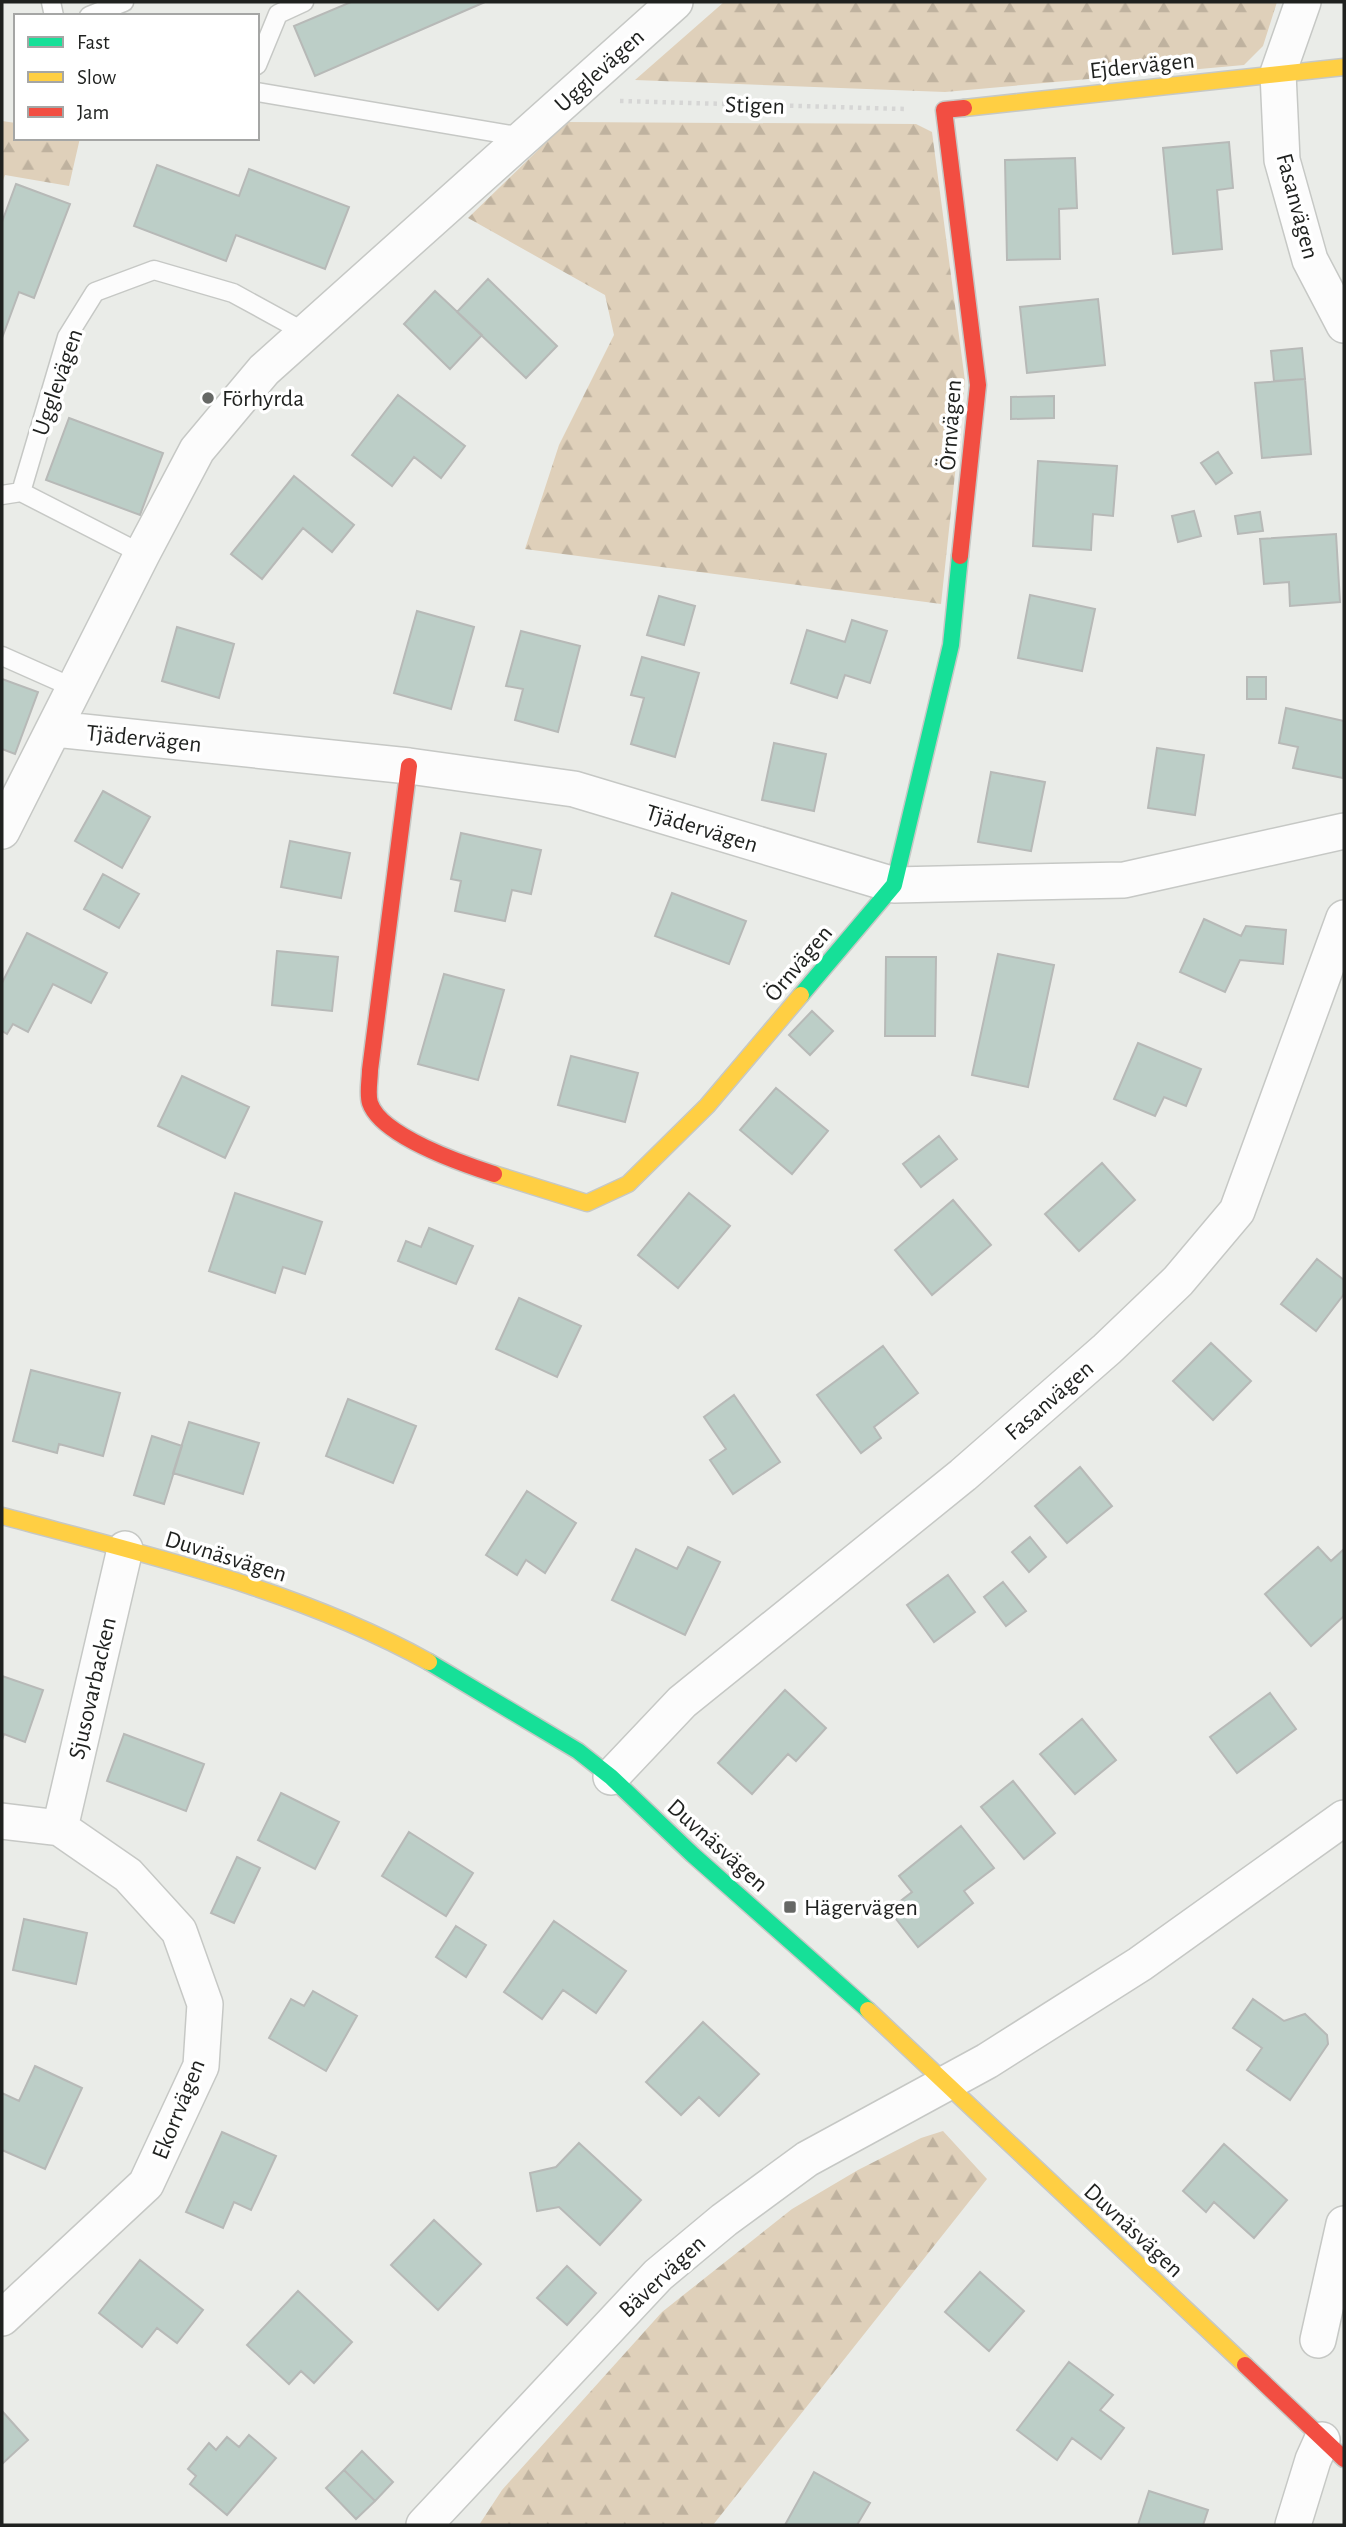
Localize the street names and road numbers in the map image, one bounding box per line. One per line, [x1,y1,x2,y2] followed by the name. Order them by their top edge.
[550,25,649,117] street label: Ugglevägen
[1088,49,1196,83] street label: Ejdervägen
[725,93,785,119] street label: Stigen
[1271,151,1323,262] street label: Fasanvägen
[28,326,87,439] street label: Ugglevägen
[935,379,966,471] street label: Örnvägen
[85,721,203,757] street label: Tjädervägen
[643,801,761,857] street label: Tjädervägen
[760,920,837,1006] street label: Örnvägen
[1001,1356,1098,1445] street label: Fasanvägen
[162,1527,289,1587] street label: Duvnäsvägen
[65,1615,121,1762] street label: Sjusovarbacken
[663,1795,772,1897] street label: Duvnäsvägen
[148,2056,210,2163] street label: Ekorrvägen
[1079,2179,1188,2282] street label: Duvnäsvägen
[615,2231,711,2323] street label: Bävervägen

